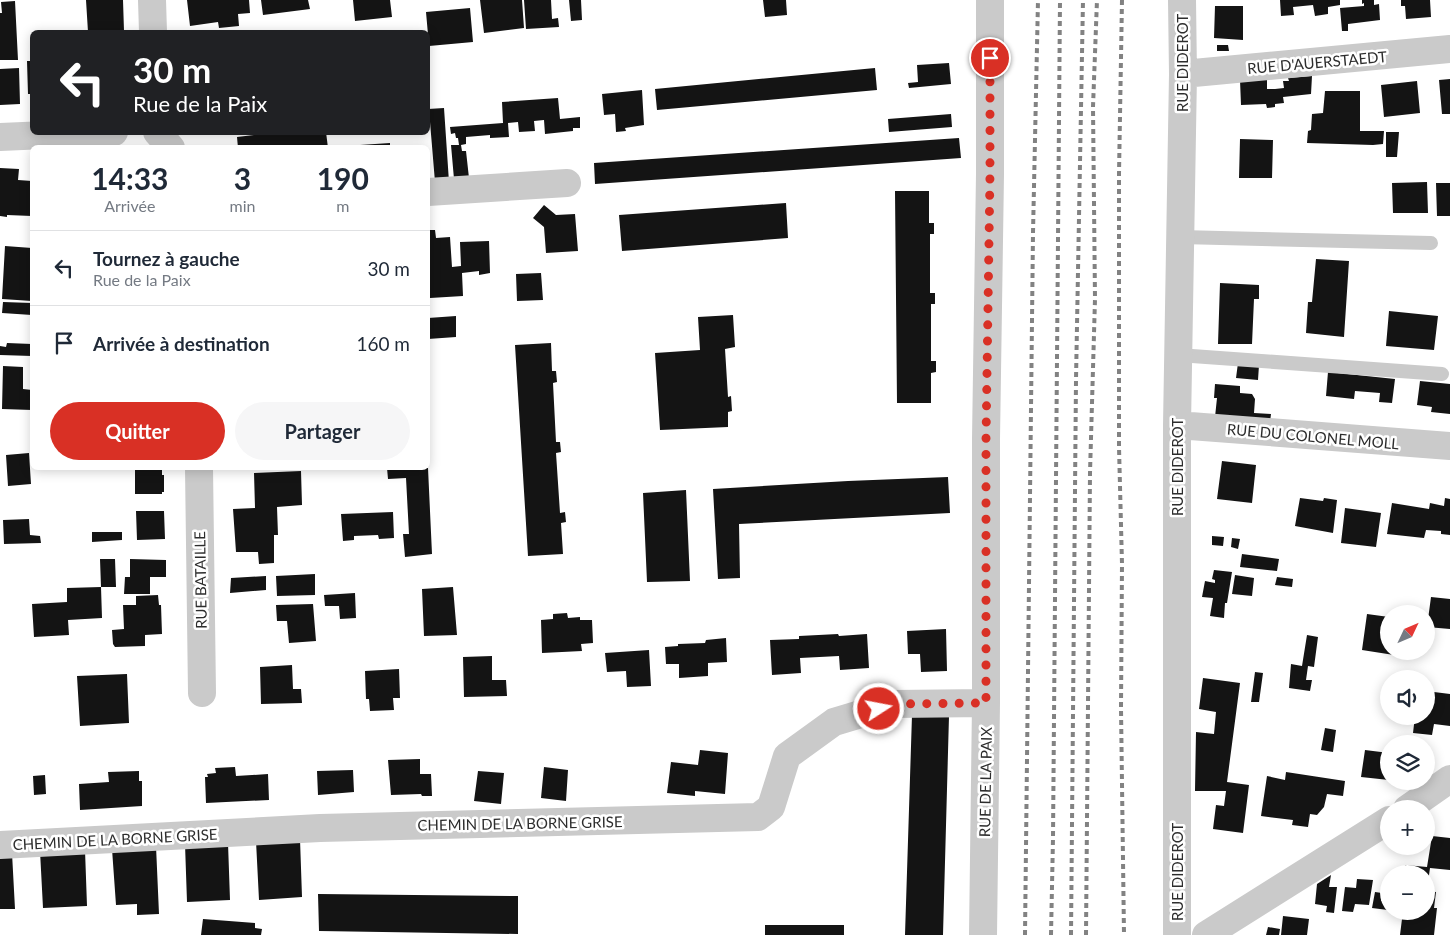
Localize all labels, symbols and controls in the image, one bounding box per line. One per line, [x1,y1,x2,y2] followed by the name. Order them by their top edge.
[1173,14,1191,112] street label: RUE DIDEROT
[969,37,1011,79] pin
[976,44,1004,72] icon: arrive
[1246,47,1388,77] street label: RUE D'AUERSTAEDT
[133,48,211,90] text: 30 m
[50,50,115,115] icon: left
[133,90,267,117] text: Rue de la Paix
[91,160,168,196] text: 14:33
[234,160,251,196] text: 3
[317,160,369,196] text: 190
[104,196,155,215] text: Arrivée
[230,196,256,215] text: min
[336,196,349,215] text: m
[93,247,240,270] text: Tournez à gauche
[50,254,78,282] icon: left
[367,257,410,280] text: 30 m
[93,270,191,289] text: Rue de la Paix
[50,329,78,357] icon: arrive
[93,332,270,355] text: Arrivée à destination
[356,332,410,355] text: 160 m
[50,402,225,460] button: Quitter
[235,402,410,460] button: Partager
[1168,418,1186,516] street label: RUE DIDEROT
[1226,420,1400,453] street label: RUE DU COLONEL MOLL
[190,531,210,629] street label: RUE BATAILLE
[1380,605,1435,660] north arrow
[1380,605,1435,920] map controls
[1380,670,1435,725] button: sound
[852,682,904,734] position arrow
[975,726,995,837] street label: RUE DE LA PAIX
[1380,735,1435,790] button: layers
[1380,800,1435,855] button: +
[417,812,623,834] street label: CHEMIN DE LA BORNE GRISE
[1168,823,1186,921] street label: RUE DIDEROT
[12,825,218,853] street label: CHEMIN DE LA BORNE GRISE
[1380,865,1435,920] button: −

